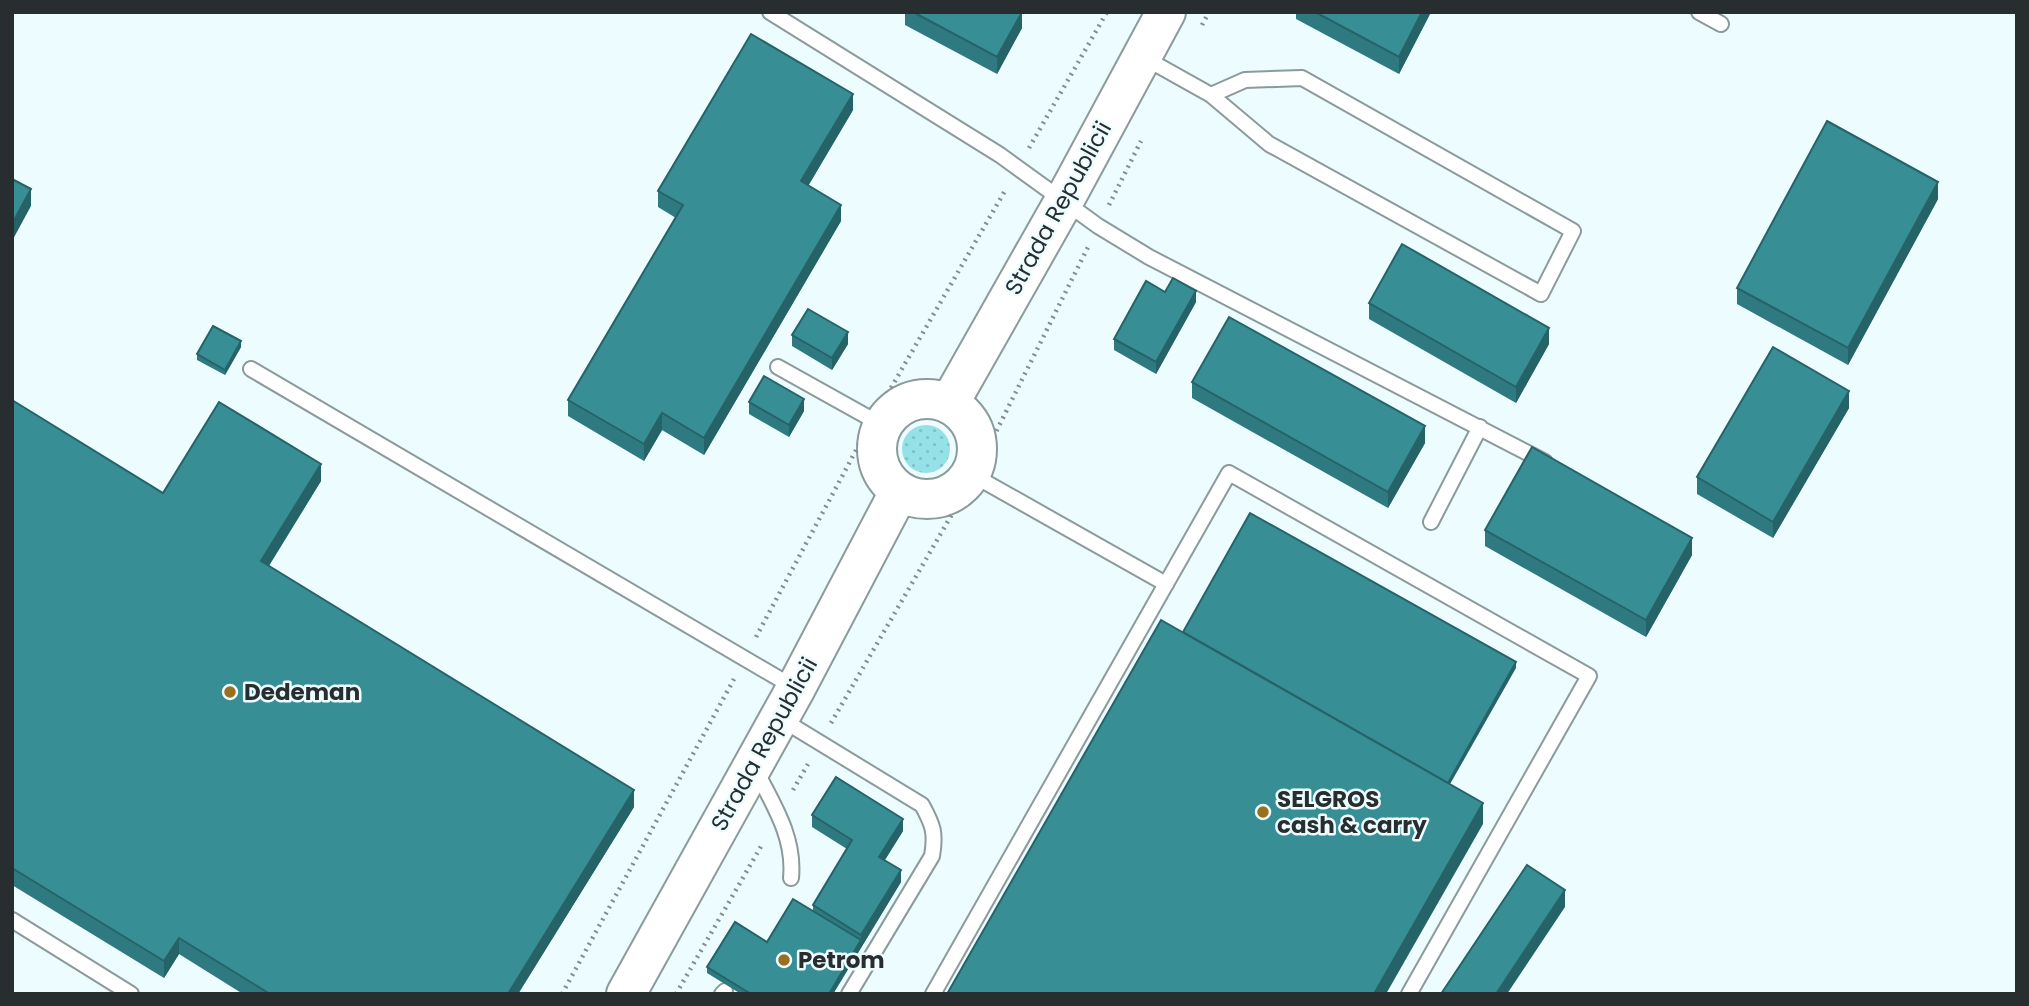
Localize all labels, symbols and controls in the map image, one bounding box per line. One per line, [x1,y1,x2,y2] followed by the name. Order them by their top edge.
[997,115,1119,301] street label: Strada Republicii
[703,651,825,837] street label: Strada Republicii
[244,676,360,708] place label: Dedeman
[222,684,238,700] marker: Dedeman
[1277,783,1427,841] place label: SELGROS cash & carry
[1255,804,1271,820] marker: SELGROS cash & carry
[798,944,885,976] place label: Petrom
[776,952,792,968] marker: Petrom

